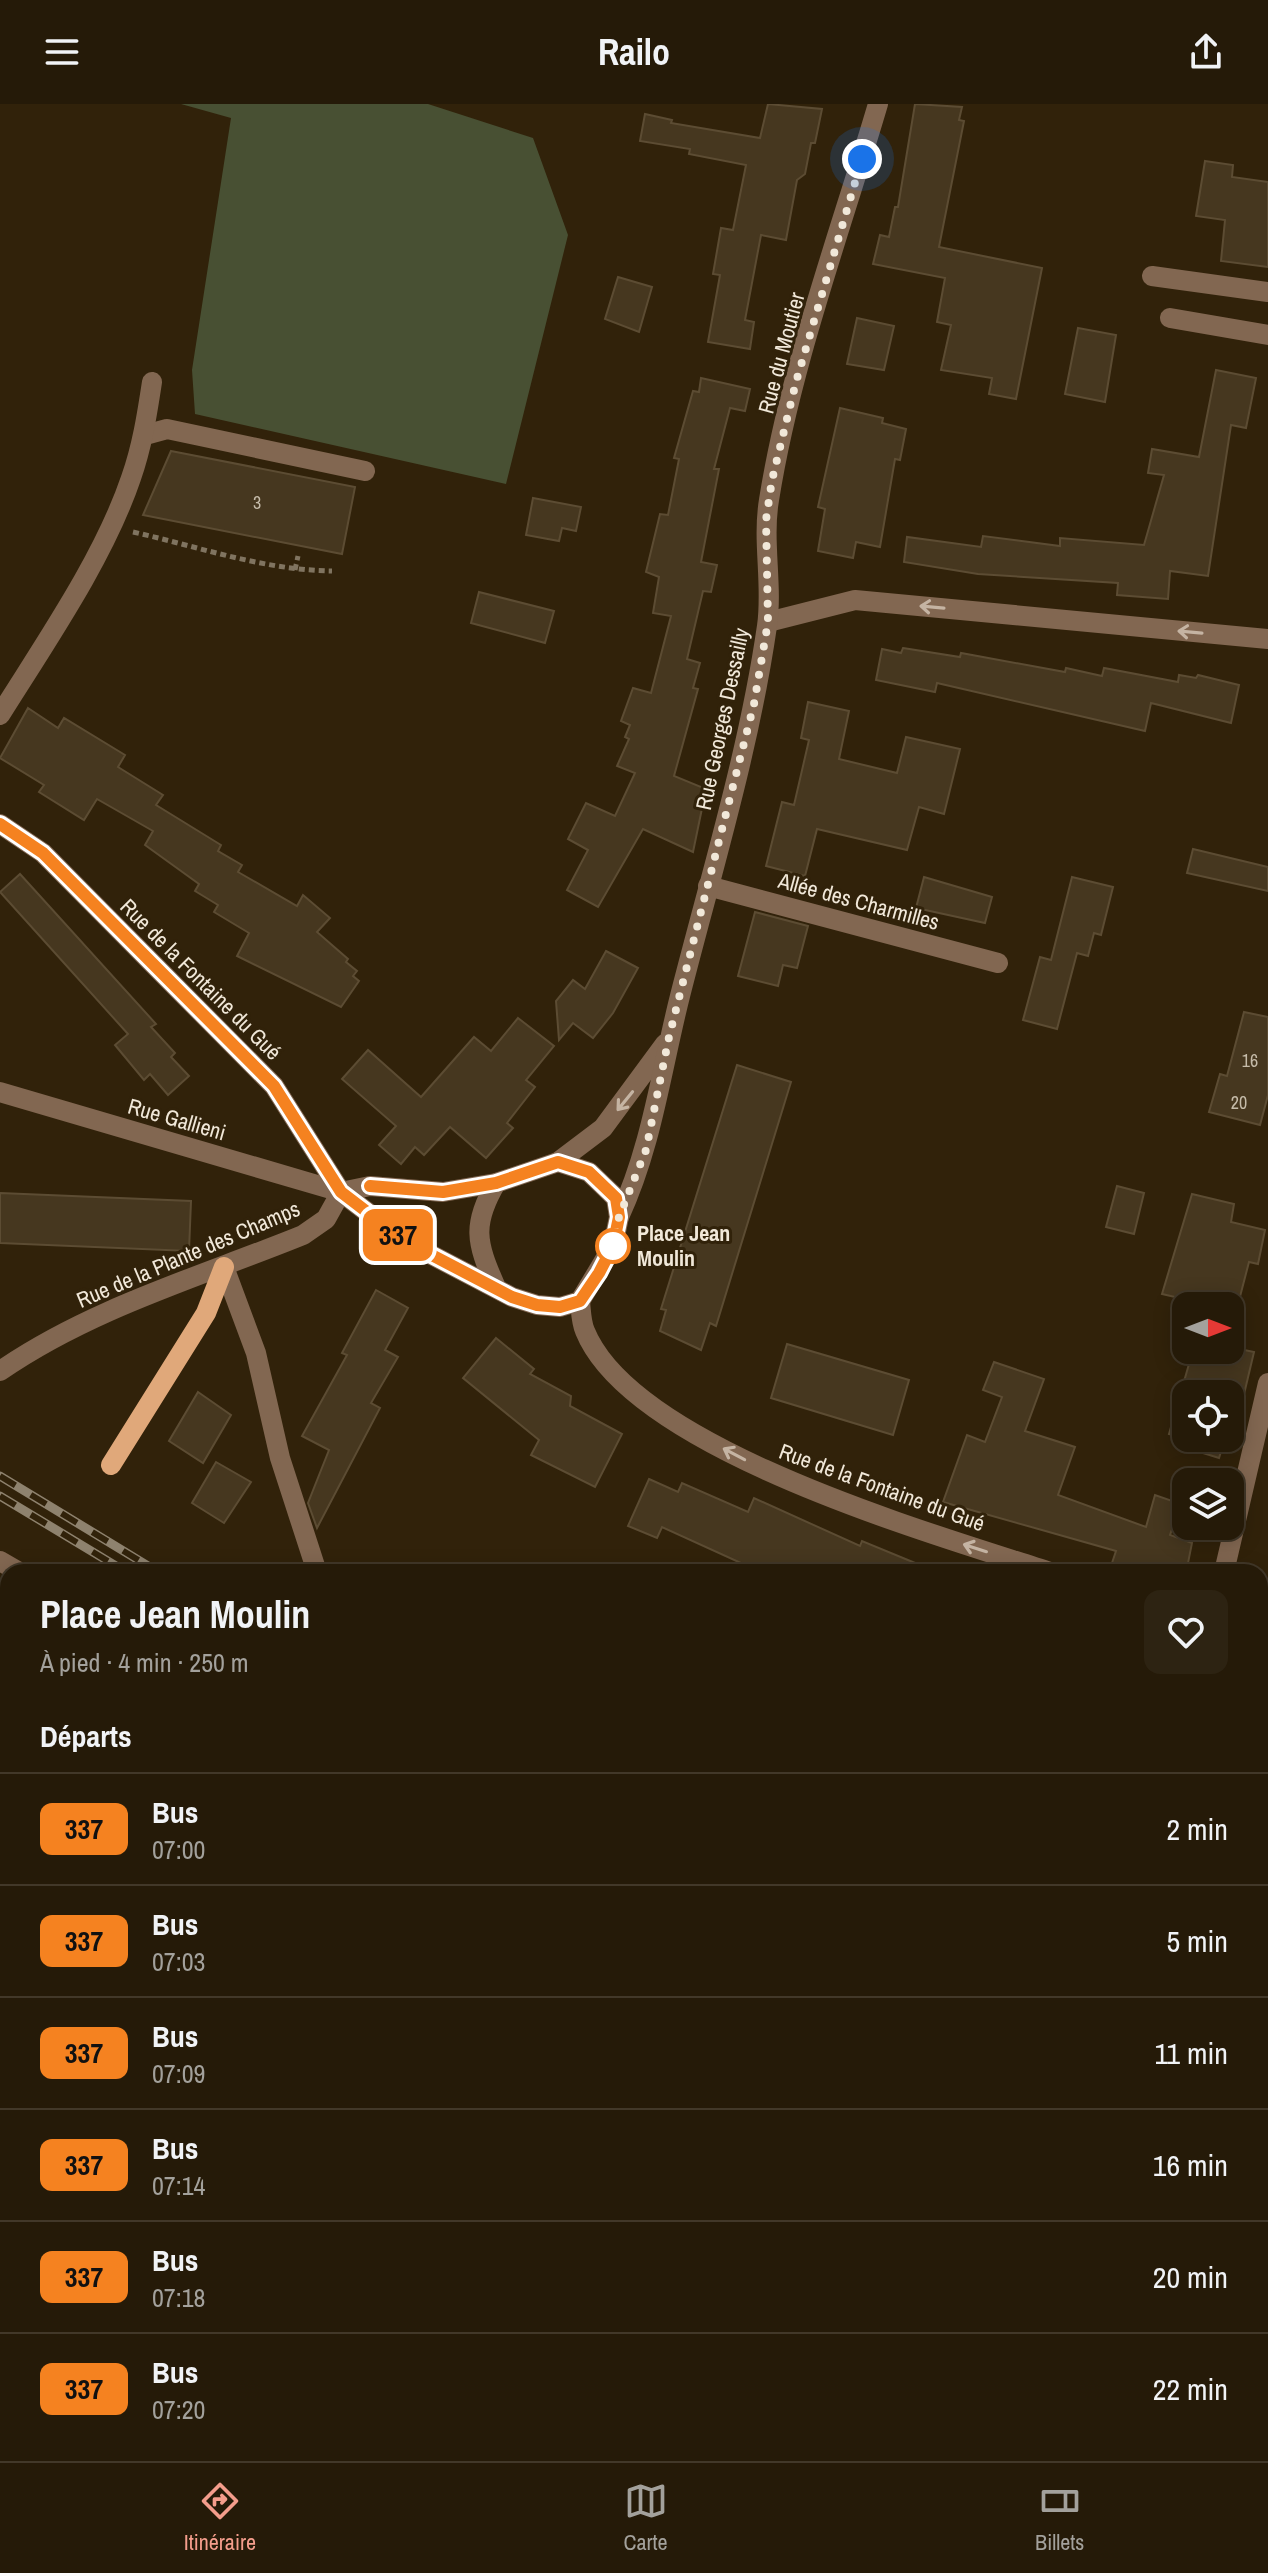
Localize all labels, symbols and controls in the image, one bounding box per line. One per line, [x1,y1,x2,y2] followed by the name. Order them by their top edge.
[598,28,670,76] text: Railo
[40,30,84,74] icon: menu
[1184,30,1228,74] icon: share
[842,139,882,179] your location
[750,289,812,417] street label: Rue du Moutier
[253,490,261,515] house number: 3
[919,599,945,614] one-way arrow
[1177,624,1204,639] one-way arrow
[688,625,756,813] street label: Rue Georges Dessailly
[774,865,943,937] street label: Allée des Charmilles
[114,892,288,1066] street label: Rue de la Fontaine du Gué
[1242,1048,1258,1073] house number: 16
[616,1090,634,1111] one-way arrow
[1231,1090,1247,1115] house number: 20
[125,1091,229,1147] street label: Rue Gallieni
[72,1193,304,1315] street label: Rue de la Plante des Champs
[352,1209,444,1261] line badge: 337
[379,1216,417,1254] text: 337
[637,1218,730,1273] place label: Place Jean Moulin
[596,1229,630,1263] marker: Place Jean Moulin
[1172,1292,1244,1364] north arrow
[1172,1292,1244,1540] map controls
[1172,1380,1244,1452] button: locate
[775,1436,989,1538] street label: Rue de la Fontaine du Gué
[722,1445,746,1461] one-way arrow
[1172,1468,1244,1540] button: layers
[963,1539,988,1554] one-way arrow
[40,1589,310,1640] text: Place Jean Moulin
[1144,1590,1228,1674] button: heart
[40,1645,249,1680] text: À pied · 4 min · 250 m
[40,1716,132,1756] text: Départs
[152,1792,198,1832] text: Bus
[1166,1809,1228,1849] text: 2 min
[65,1810,103,1848] text: 337
[152,1832,205,1867] text: 07:00
[152,1904,198,1944] text: Bus
[1166,1921,1228,1961] text: 5 min
[65,1922,103,1960] text: 337
[152,1944,205,1979] text: 07:03
[152,2016,198,2056] text: Bus
[1155,2033,1228,2073] text: 11 min
[65,2034,103,2072] text: 337
[152,2056,205,2091] text: 07:09
[152,2128,198,2168] text: Bus
[1153,2145,1228,2185] text: 16 min
[65,2146,103,2184] text: 337
[152,2168,205,2203] text: 07:14
[152,2240,198,2280] text: Bus
[1153,2257,1228,2297] text: 20 min
[65,2258,103,2296] text: 337
[152,2280,205,2315] text: 07:18
[152,2352,198,2392] text: Bus
[1153,2369,1228,2409] text: 22 min
[65,2370,103,2408] text: 337
[152,2392,205,2427] text: 07:20
[184,2479,256,2557] tab: Itinéraire
[623,2479,668,2557] tab: Carte
[1035,2479,1084,2557] tab: Billets

